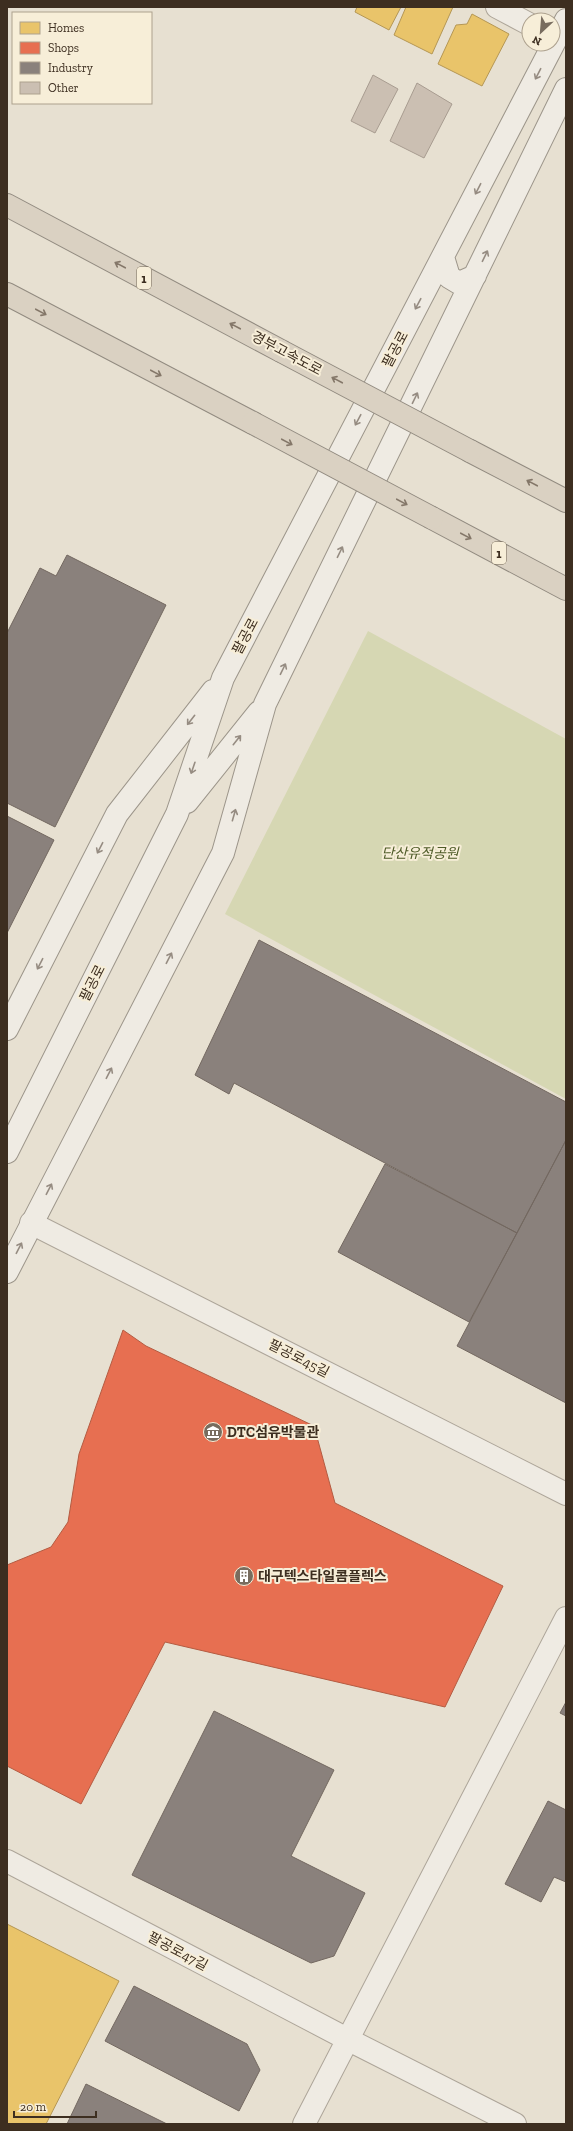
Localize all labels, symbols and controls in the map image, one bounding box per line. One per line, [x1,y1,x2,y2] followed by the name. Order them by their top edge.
[12,12,152,104] legend
[521,12,561,52] north arrow
[48,21,84,35] text: Homes
[530,33,543,48] text: N
[48,41,79,55] text: Shops
[48,61,94,75] text: Industry
[534,68,541,80] one-way arrow
[48,81,79,95] text: Other
[474,183,481,195] one-way arrow
[482,250,489,262] one-way arrow
[114,261,126,268] one-way arrow
[137,267,151,289] road number: 1
[414,298,421,310] one-way arrow
[35,309,47,316] one-way arrow
[229,322,241,329] one-way arrow
[249,328,325,379] street label: 경부고속도로
[379,328,412,370] street label: 팔공로
[150,369,162,377] one-way arrow
[331,376,343,383] one-way arrow
[412,392,419,404] one-way arrow
[354,414,361,426] one-way arrow
[281,438,293,446] one-way arrow
[526,479,538,487] one-way arrow
[396,499,408,506] one-way arrow
[460,533,472,540] one-way arrow
[492,542,506,564] road number: 1
[337,546,344,558] one-way arrow
[229,615,262,657] street label: 팔공로
[279,663,287,675] one-way arrow
[187,714,195,725] one-way arrow
[232,734,241,745] one-way arrow
[189,761,196,774] one-way arrow
[231,809,238,822] one-way arrow
[95,842,103,854] one-way arrow
[381,845,460,862] park label: 단산유적공원
[166,952,173,964] one-way arrow
[36,958,43,970] one-way arrow
[76,962,109,1004] street label: 팔공로
[106,1068,113,1080] one-way arrow
[46,1183,53,1195] one-way arrow
[16,1242,23,1254] one-way arrow
[265,1336,332,1381] street label: 팔공로45길
[202,1421,224,1443] museum icon: DTC섬유박물관
[227,1424,319,1441] place label: DTC섬유박물관
[233,1565,255,1587] building icon: 대구텍스타일콤플렉스
[258,1568,387,1585] place label: 대구텍스타일콤플렉스
[145,1929,211,1974] street label: 팔공로47길
[14,2093,96,2119] scale bar
[20,2100,47,2114] text: 20 m

